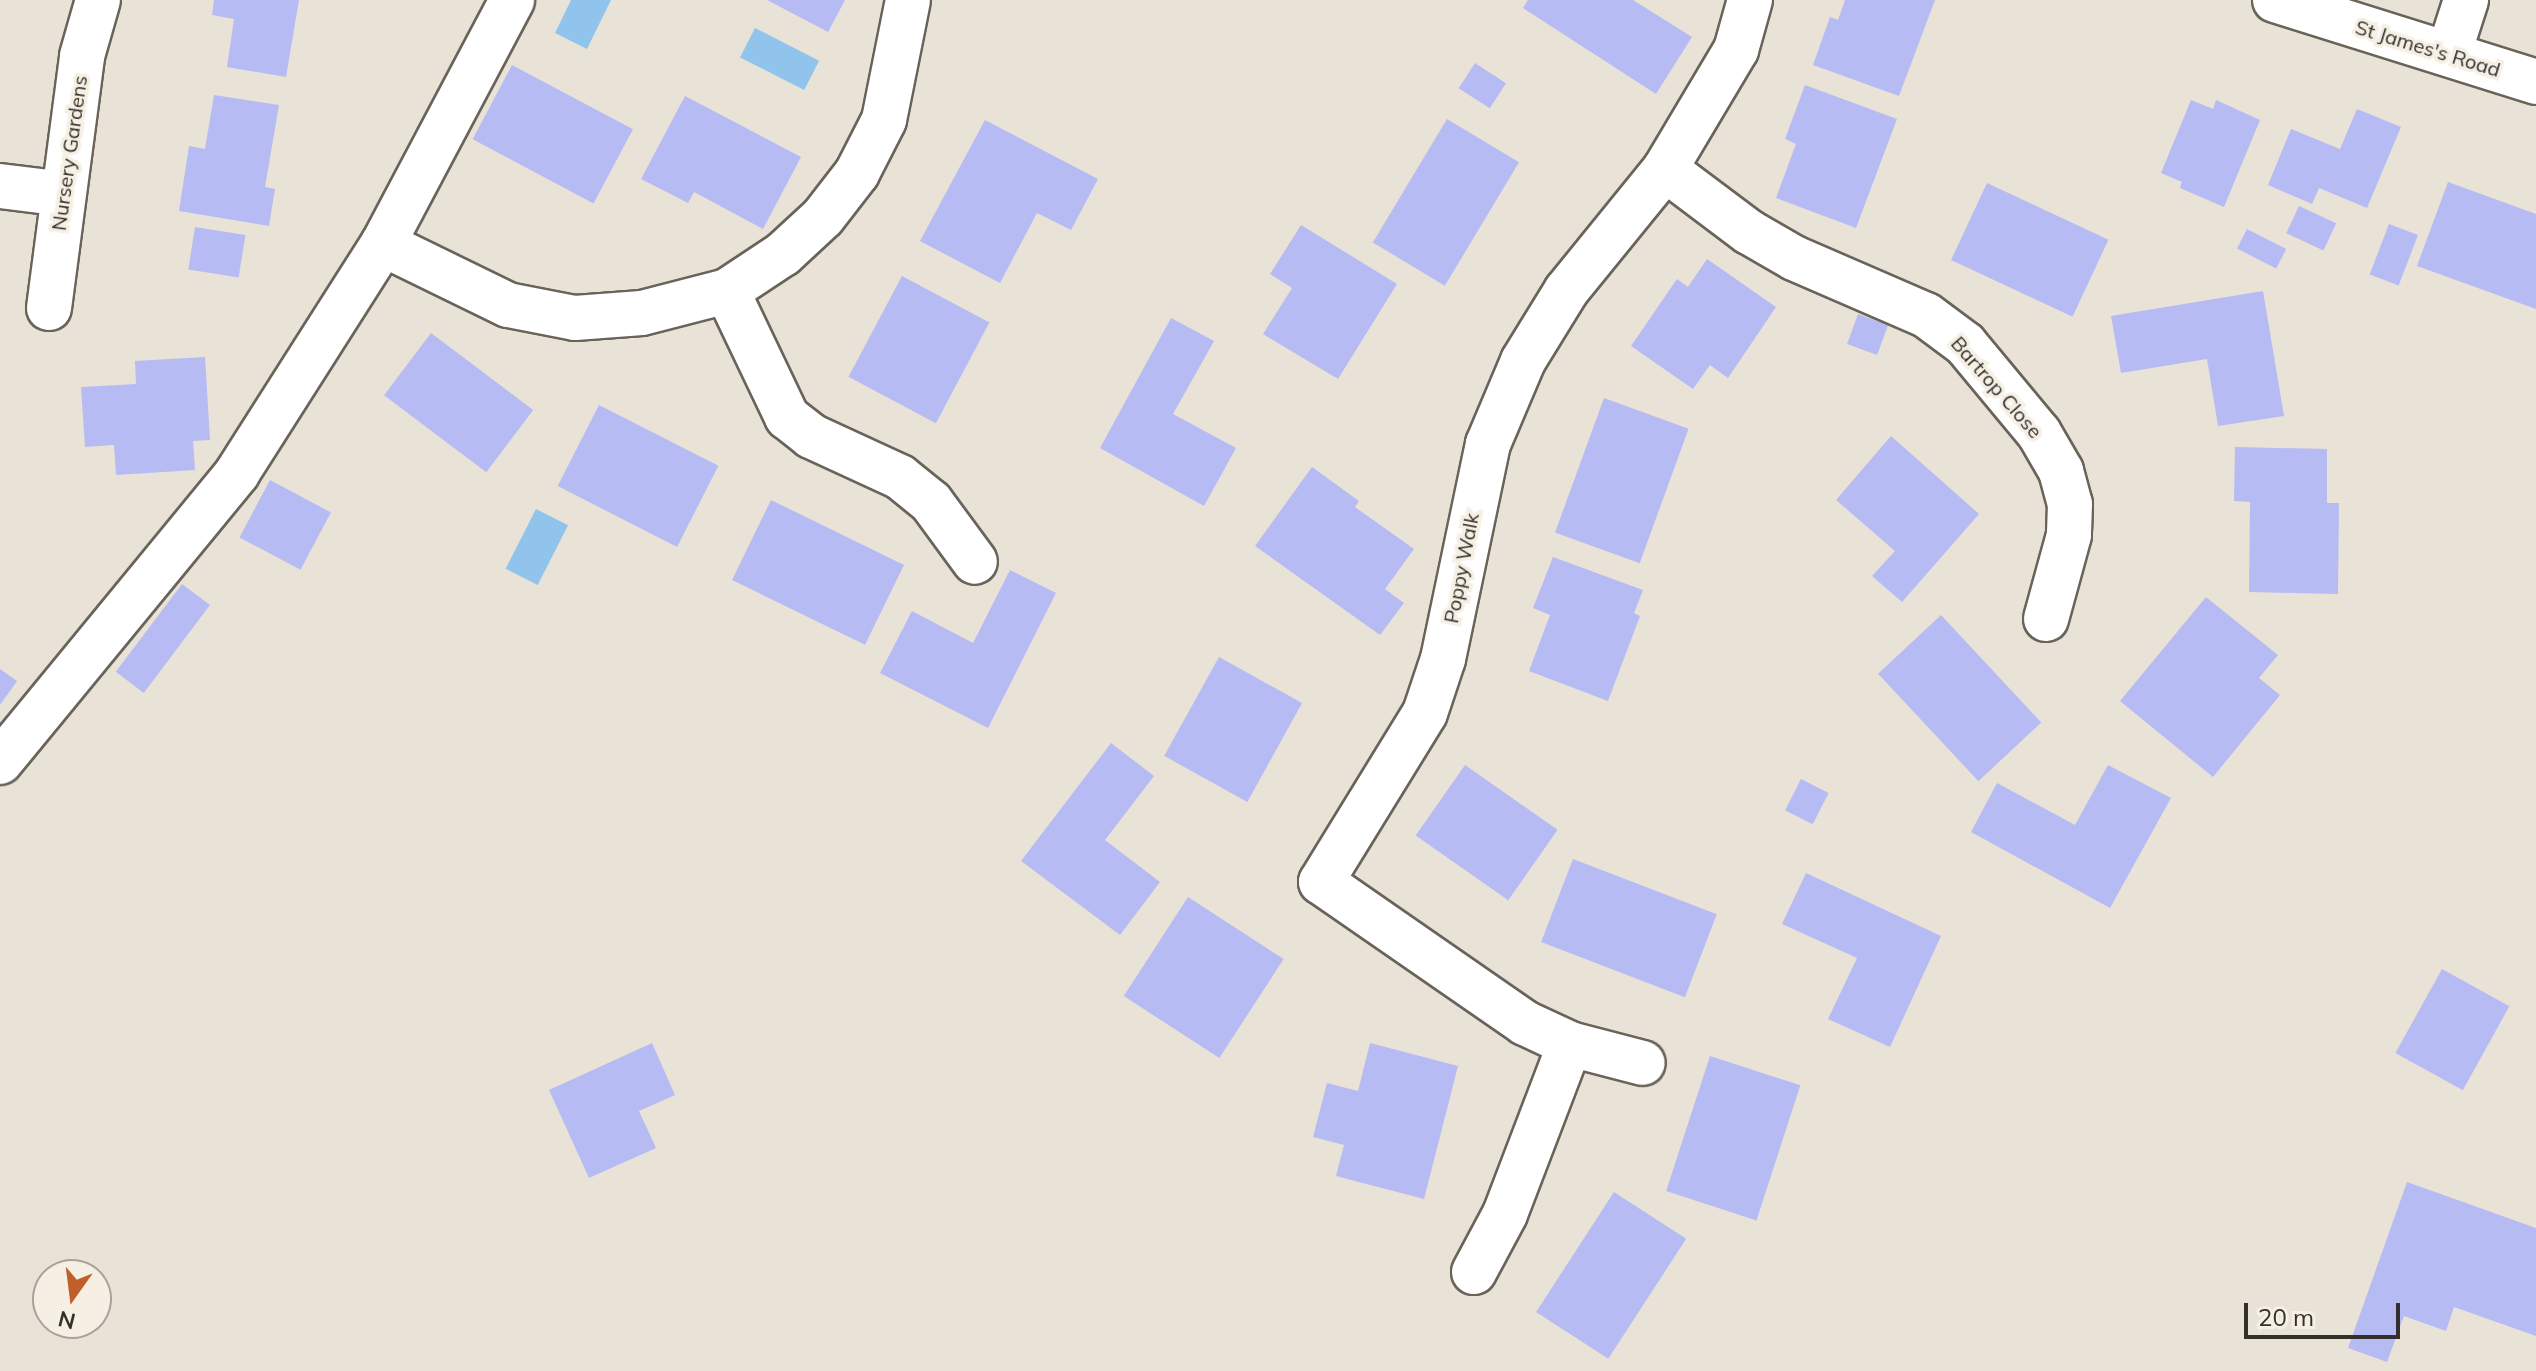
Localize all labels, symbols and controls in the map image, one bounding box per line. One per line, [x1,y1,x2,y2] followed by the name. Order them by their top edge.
[2353,15,2503,81] street label: St James's Road
[46,74,92,232] street label: Nursery Gardens
[1946,331,2048,443] street label: Bartrop Close
[1439,511,1483,625] street label: Poppy Walk
[32,1259,112,1339] north arrow
[2248,1287,2404,1337] scale bar
[2258,1302,2314,1332] text: 20 m
[55,1305,78,1336] text: N

